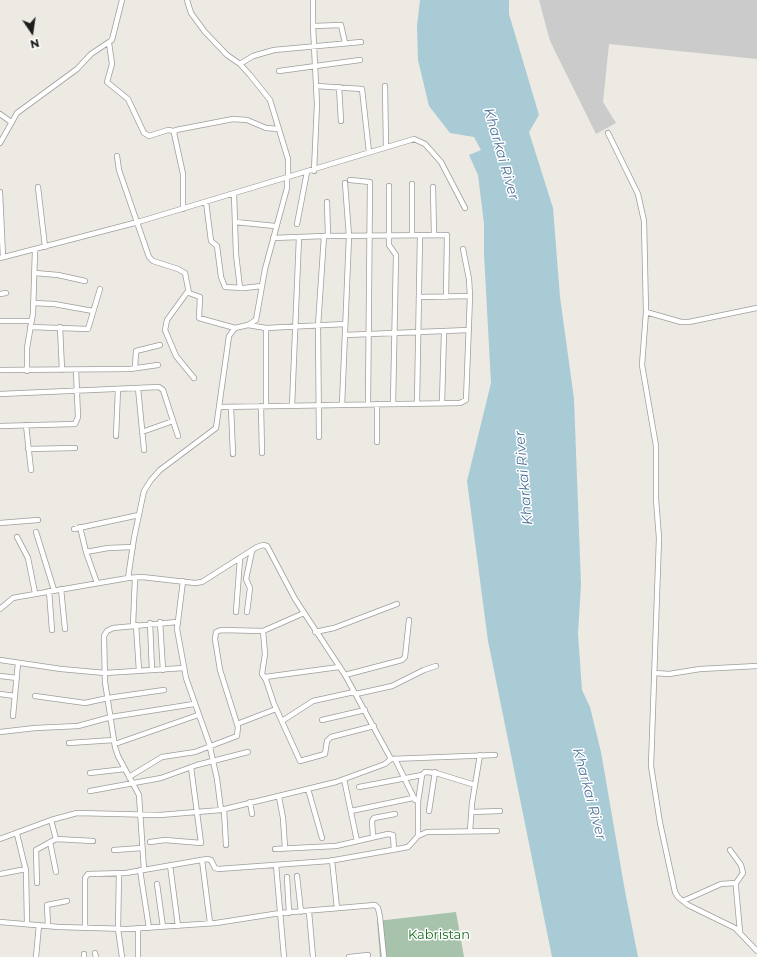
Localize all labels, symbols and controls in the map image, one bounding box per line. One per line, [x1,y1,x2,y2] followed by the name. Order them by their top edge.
[12,12,52,52] north arrow
[29,36,41,52] text: N
[480,106,522,202] water label: Kharkai River
[512,430,536,526] water label: Kharkai River
[569,746,609,842] water label: Kharkai River
[408,927,470,943] park label: Kabristan

